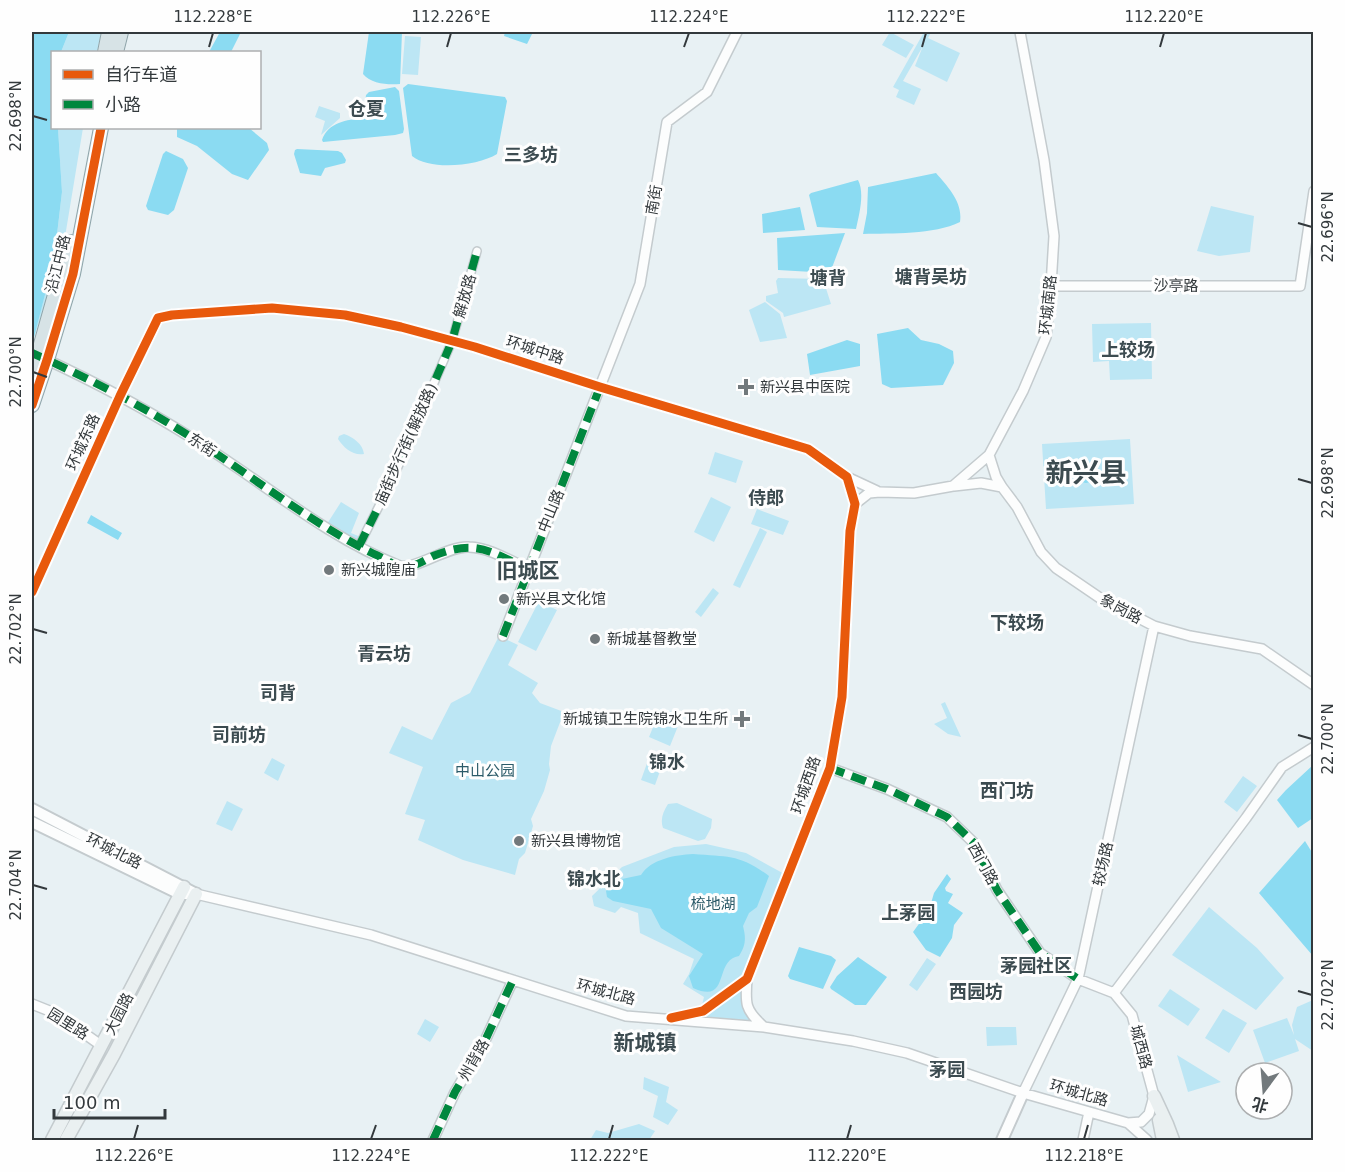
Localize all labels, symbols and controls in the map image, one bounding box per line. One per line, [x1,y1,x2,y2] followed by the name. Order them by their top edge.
[173,8,253,26] text: 112.228°E
[411,8,491,26] text: 112.226°E
[649,8,729,26] text: 112.224°E
[886,8,966,26] text: 112.222°E
[1124,8,1204,26] text: 112.220°E
[51,51,261,129] legend
[105,64,177,85] text: 自行车道
[7,80,25,152] text: 22.698°N
[105,94,141,115] text: 小路
[348,98,384,119] district label: 仓夏
[504,144,558,165] district label: 三多坊
[643,184,665,216] street label: 南街
[1319,191,1337,263] text: 22.696°N
[42,233,74,295] street label: 沿江中路
[895,266,967,287] district label: 塘背吴坊
[810,267,846,288] district label: 塘背
[450,272,480,320] street label: 解放路
[1036,274,1060,336] street label: 环城南路
[1153,277,1199,295] street label: 沙亭路
[504,332,566,368] street label: 环城中路
[7,336,25,408] text: 22.700°N
[1101,339,1155,360] district label: 上较场
[737,378,755,396] marker: 新兴县中医院
[760,378,850,396] place label: 新兴县中医院
[371,380,441,508] street label: 庙街步行街(解放路)
[63,411,103,473] street label: 环城东路
[185,429,219,461] street label: 东街
[1319,447,1337,519] text: 22.698°N
[1046,457,1127,488] district label: 新兴县
[534,487,568,535] street label: 中山路
[748,487,784,508] district label: 侍郎
[497,559,560,583] district label: 旧城区
[341,561,416,579] place label: 新兴城隍庙
[322,563,336,577] marker: 新兴城隍庙
[516,590,606,608] place label: 新兴县文化馆
[1097,590,1145,628] street label: 象岗路
[497,592,511,606] marker: 新兴县文化馆
[7,593,25,665] text: 22.702°N
[990,612,1044,633] district label: 下较场
[607,630,697,648] place label: 新城基督教堂
[588,632,602,646] marker: 新城基督教堂
[357,643,411,664] district label: 青云坊
[260,682,296,703] district label: 司背
[1319,703,1337,775] text: 22.700°N
[563,710,728,728] place label: 新城镇卫生院锦水卫生所
[733,710,751,728] marker: 新城镇卫生院锦水卫生所
[212,724,266,745] district label: 司前坊
[649,751,685,772] district label: 锦水
[788,754,824,816] street label: 环城西路
[455,762,515,780] park label: 中山公园
[980,780,1034,801] district label: 西门坊
[83,829,145,873] street label: 环城北路
[531,832,621,850] place label: 新兴县博物馆
[512,834,526,848] marker: 新兴县博物馆
[964,840,1002,888] street label: 西门路
[1090,840,1116,888] street label: 较场路
[7,849,25,921] text: 22.704°N
[567,868,621,889] district label: 锦水北
[690,895,736,913] park label: 梳地湖
[881,902,935,923] district label: 上茅园
[1000,955,1072,976] district label: 茅园社区
[1319,959,1337,1031] text: 22.702°N
[575,976,637,1008] street label: 环城北路
[949,981,1003,1002] district label: 西园坊
[101,990,137,1038] street label: 大园路
[44,1004,92,1044] street label: 园里路
[1126,1023,1156,1071] street label: 城西路
[614,1031,677,1055] district label: 新城镇
[455,1036,493,1084] street label: 州背路
[929,1059,965,1080] district label: 茅园
[1234,1061,1294,1121] north arrow
[1048,1076,1110,1110] street label: 环城北路
[54,1082,165,1120] scale bar
[63,1092,121,1113] text: 100 m
[1250,1094,1270,1116] text: 北
[94,1147,174,1165] text: 112.226°E
[331,1147,411,1165] text: 112.224°E
[569,1147,649,1165] text: 112.222°E
[807,1147,887,1165] text: 112.220°E
[1044,1147,1124,1165] text: 112.218°E

